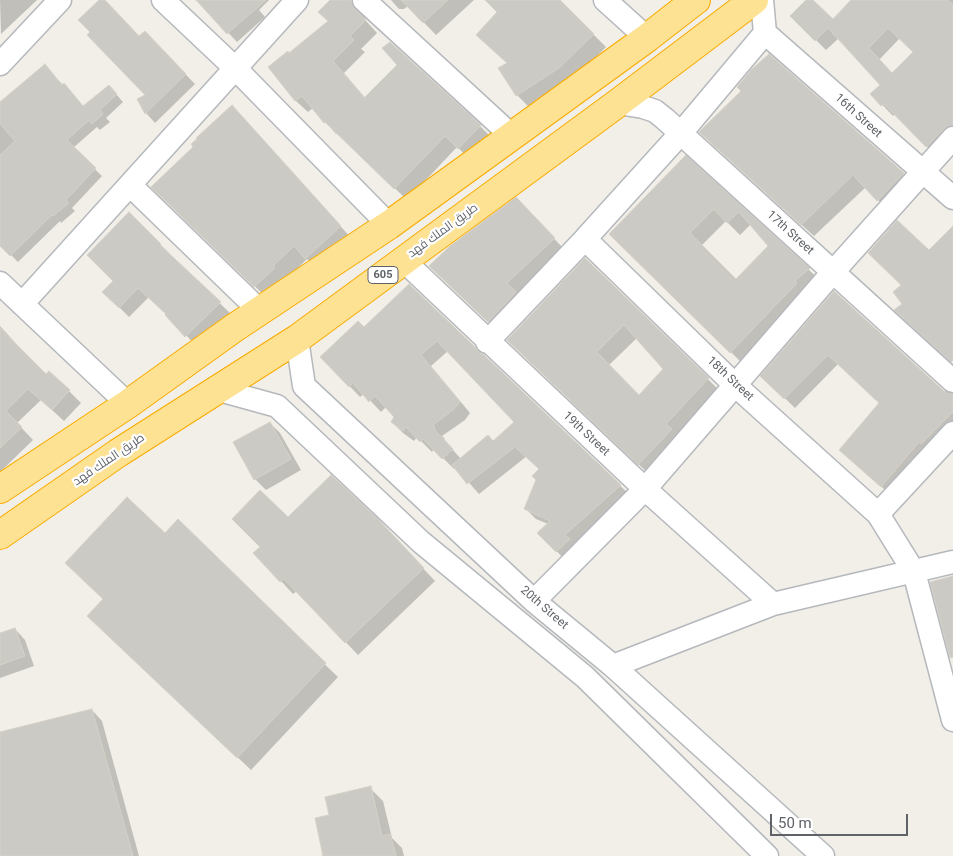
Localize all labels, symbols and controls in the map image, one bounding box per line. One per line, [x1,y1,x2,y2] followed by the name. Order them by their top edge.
[831,91,885,141] street label: 16th Street
[405,201,481,261] street label: طريق الملك فهد
[763,208,817,258] street label: 17th Street
[368,266,398,284] road number: 605
[704,354,756,404] street label: 18th Street
[560,409,612,459] street label: 19th Street
[71,431,147,489] street label: طريق الملك فهد
[517,583,571,633] street label: 20th Street
[773,804,910,836] scale bar
[778,814,812,832] text: 50 m

